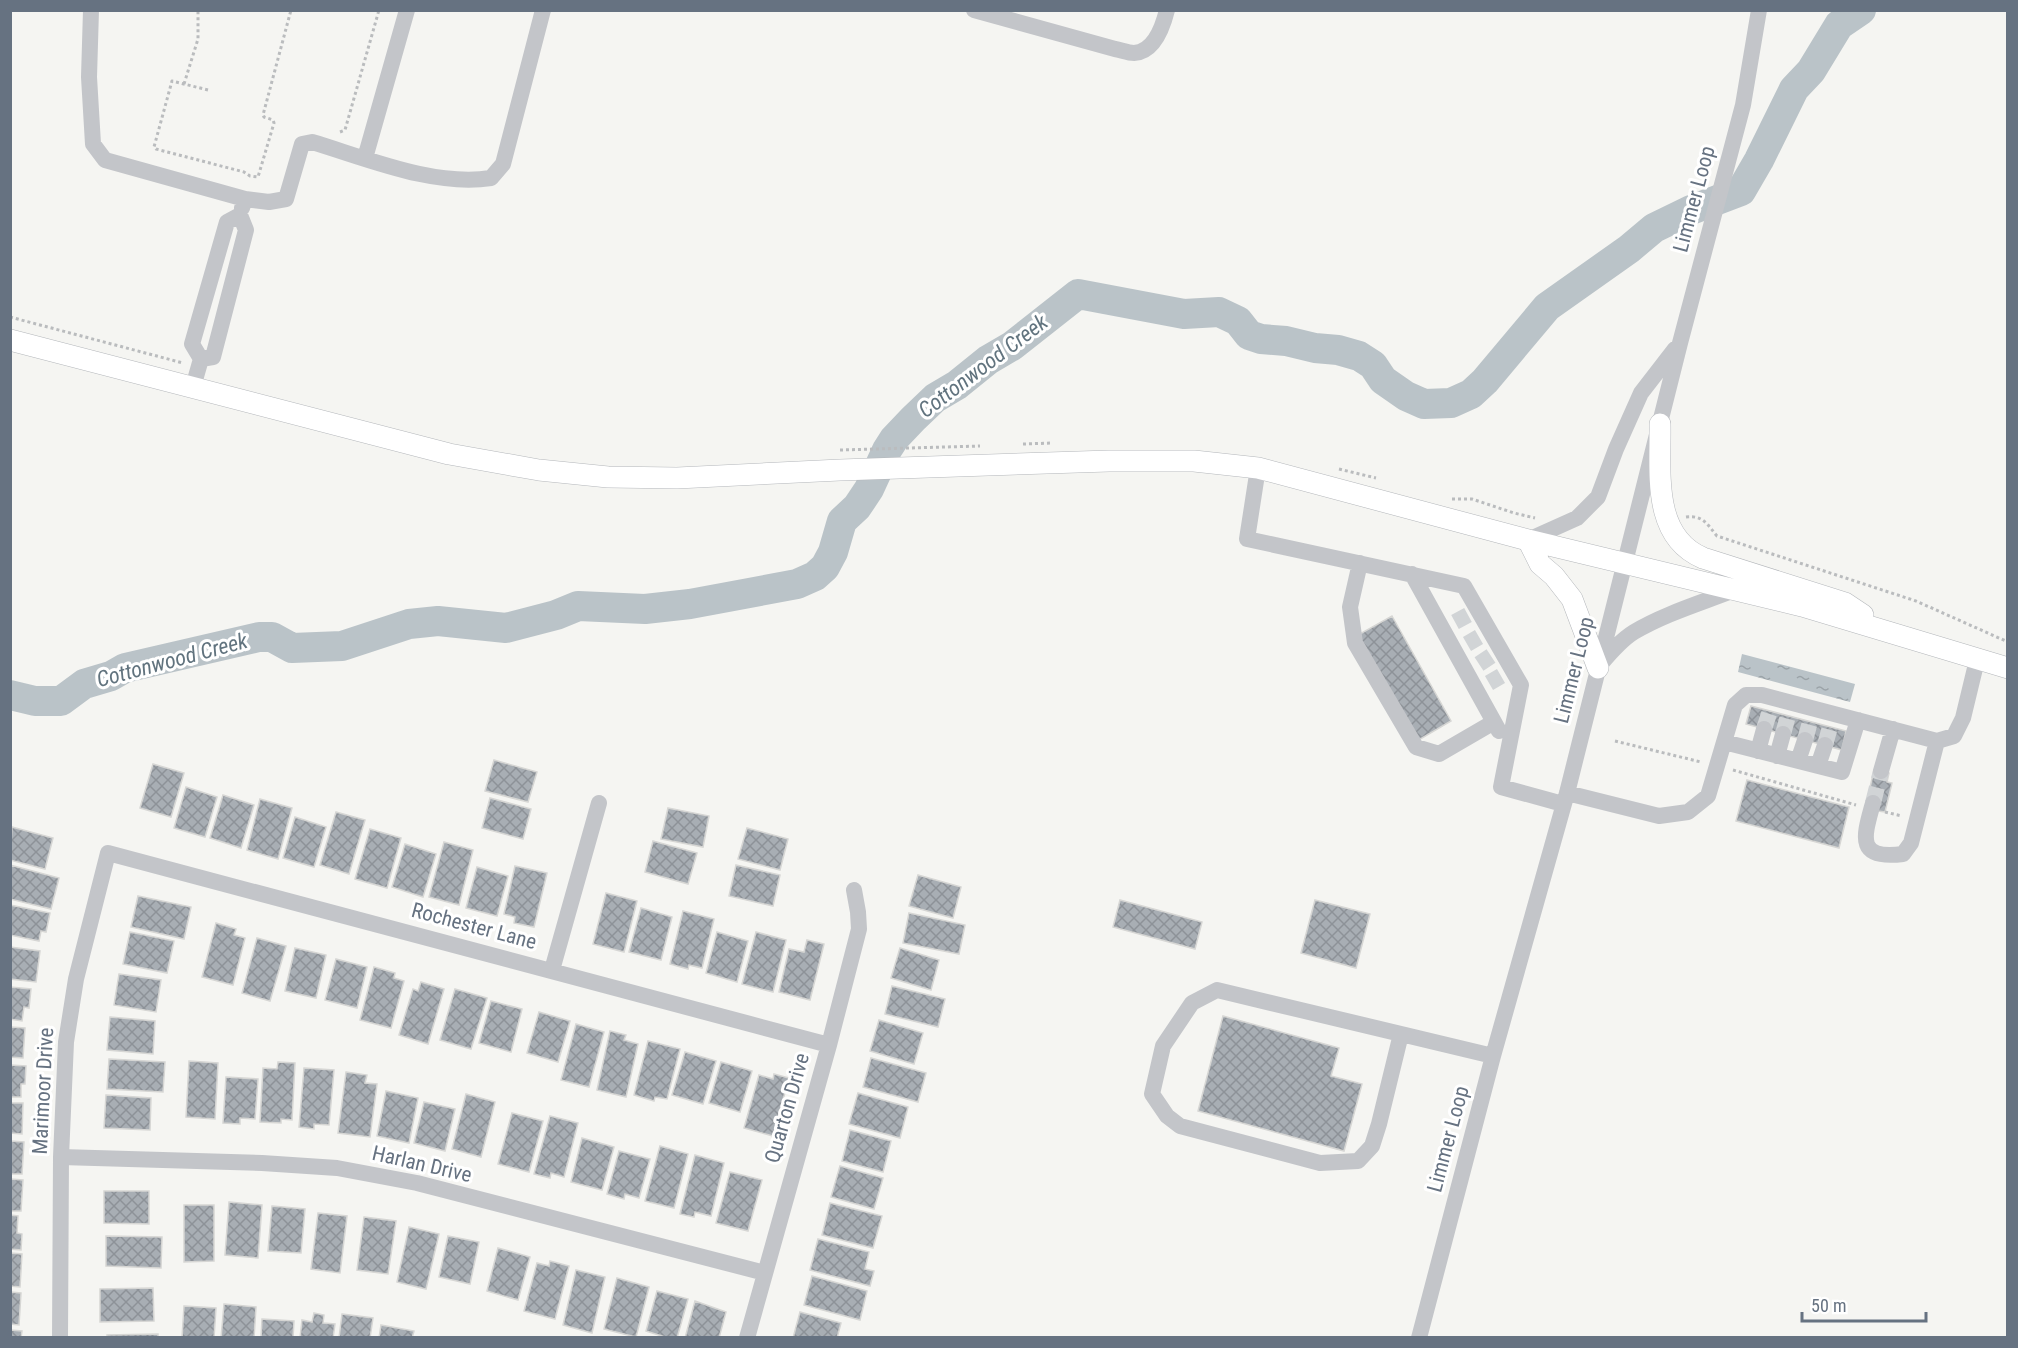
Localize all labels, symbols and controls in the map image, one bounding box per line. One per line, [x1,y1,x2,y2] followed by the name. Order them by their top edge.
[1668,143,1720,255] street label: Limmer Loop
[914,309,1053,423] water label: Cottonwood Creek
[1549,614,1599,726] street label: Limmer Loop
[94,628,251,692] water label: Cottonwood Creek
[409,898,539,954] street label: Rochester Lane
[28,1027,58,1155] street label: Marimoor Drive
[760,1050,814,1166] street label: Quarton Drive
[1422,1083,1474,1195] street label: Limmer Loop
[370,1141,474,1187] street label: Harlan Drive
[1802,1285,1926,1323] scale bar
[1811,1295,1846,1316] text: 50 m

